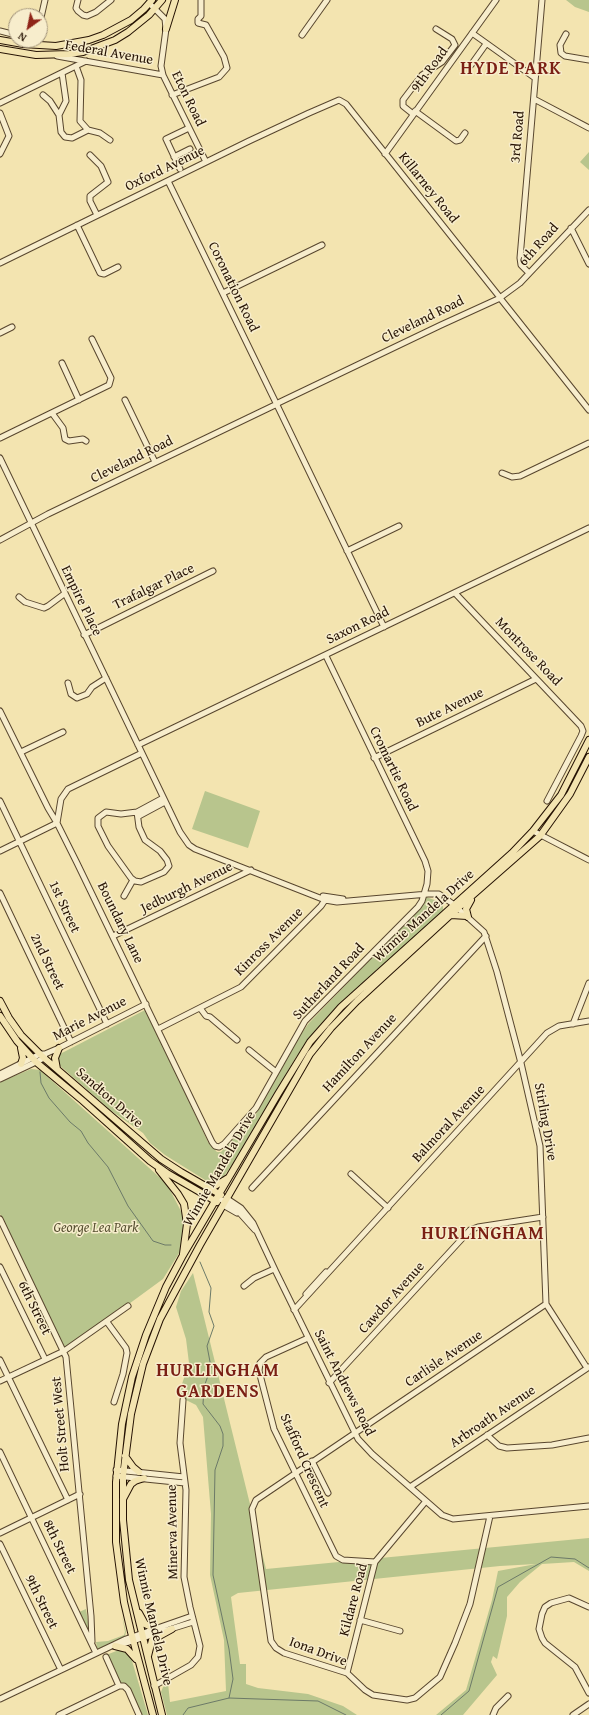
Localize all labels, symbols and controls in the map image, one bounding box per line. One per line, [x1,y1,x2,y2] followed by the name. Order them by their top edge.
[8,8,48,48] north arrow
[15,29,29,46] text: N
[64,37,154,69] street label: Federal Avenue
[408,44,452,96] street label: 9th Road
[460,58,562,80] district label: HYDE PARK
[167,69,209,129] street label: Eton Road
[507,110,529,164] street label: 3rd Road
[122,142,208,196] street label: Oxford Avenue
[394,149,462,227] street label: Killarney Road
[515,220,563,270] street label: 6th Road
[204,239,262,335] street label: Coronation Road
[379,293,467,347] street label: Cleveland Road
[88,433,176,487] street label: Cleveland Road
[111,560,197,614] street label: Trafalgar Place
[57,563,105,639] street label: Empire Place
[324,604,392,648] street label: Saxon Road
[491,614,565,690] street label: Montrose Road
[413,684,487,732] street label: Bute Avenue
[365,724,421,814] street label: Cromartie Road
[138,859,236,917] street label: Jedburgh Avenue
[370,866,478,966] street label: Winnie Mandela Drive
[45,878,83,936] street label: 1st Street
[93,880,147,966] street label: Boundary Lane
[231,904,307,980] street label: Kinross Avenue
[26,931,68,993] street label: 2nd Street
[290,941,368,1023] street label: Sutherland Road
[50,993,130,1045] street label: Marie Avenue
[319,1010,401,1096] street label: Hamilton Avenue
[72,1064,146,1132] street label: Sandton Drive
[409,1082,489,1166] street label: Balmoral Avenue
[530,1082,560,1162] street label: Stirling Drive
[180,1108,260,1230] street label: Winnie Mandela Drive
[53,1220,139,1236] park label: George Lea Park
[421,1223,545,1245] district label: HURLINGHAM
[355,1259,429,1337] street label: Cawdor Avenue
[14,1278,54,1338] street label: 6th Street
[310,1327,378,1439] street label: Saint Andrews Road
[402,1327,486,1391] street label: Carlisle Avenue
[156,1360,280,1402] district label: HURLINGHAM GARDENS
[48,1376,74,1472] street label: Holt Street West
[447,1382,539,1452] street label: Arbroath Avenue
[276,1411,332,1511] street label: Stafford Crescent
[164,1484,182,1580] street label: Minerva Avenue
[39,1517,79,1577] street label: 8th Street
[130,1557,176,1687] street label: Winnie Mandela Drive
[336,1562,372,1638] street label: Kildare Road
[21,1572,61,1632] street label: 9th Street
[287,1634,349,1670] street label: Iona Drive

